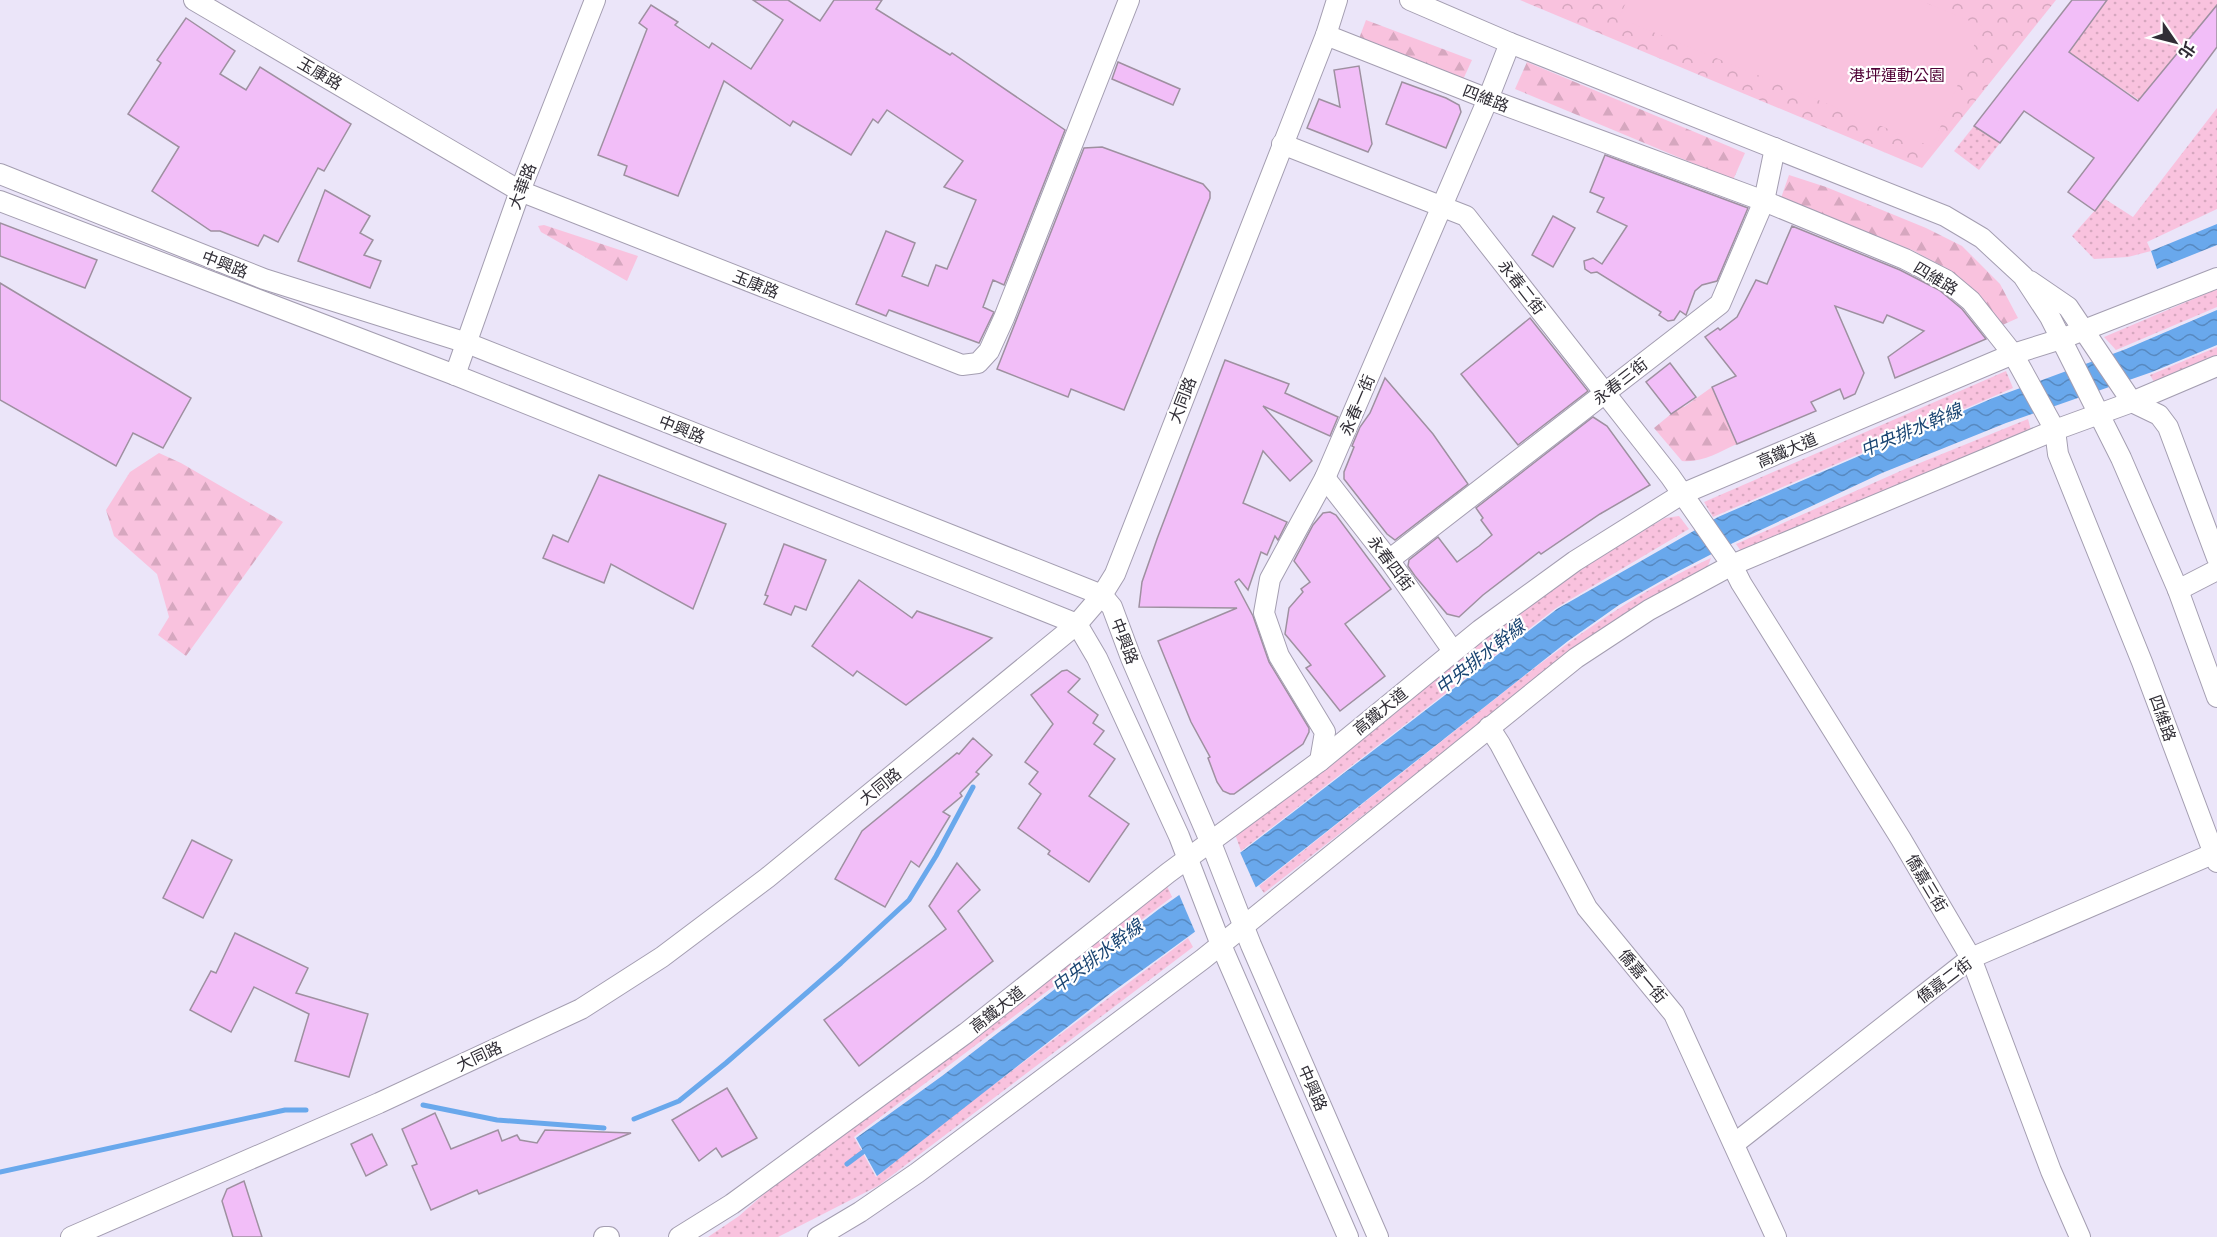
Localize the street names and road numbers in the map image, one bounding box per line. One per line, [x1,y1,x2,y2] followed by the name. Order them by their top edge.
[294,52,346,94] street label: 玉康路
[1460,80,1512,116] street label: 四維路
[504,160,540,212] street label: 大華路
[199,246,251,282] street label: 中興路
[1494,256,1550,318] street label: 永春二街
[1910,257,1962,299] street label: 四維路
[730,266,782,302] street label: 玉康路
[1589,353,1651,409] street label: 永春三街
[1335,372,1379,438] street label: 永春一街
[1164,374,1200,426] street label: 大同路
[656,411,708,447] street label: 中興路
[1754,428,1820,472] street label: 高鐵大道
[1364,531,1418,595] street label: 永春四街
[1107,615,1143,667] street label: 中興路
[1349,683,1411,739] street label: 高鐵大道
[2145,692,2181,744] street label: 四維路
[855,763,905,809] street label: 大同路
[1902,850,1952,916] street label: 僑嘉三街
[1615,945,1671,1007] street label: 僑嘉一街
[1912,953,1976,1007] street label: 僑嘉二街
[966,981,1028,1037] street label: 高鐵大道
[453,1037,505,1075] street label: 大同路
[1294,1062,1332,1114] street label: 中興路

